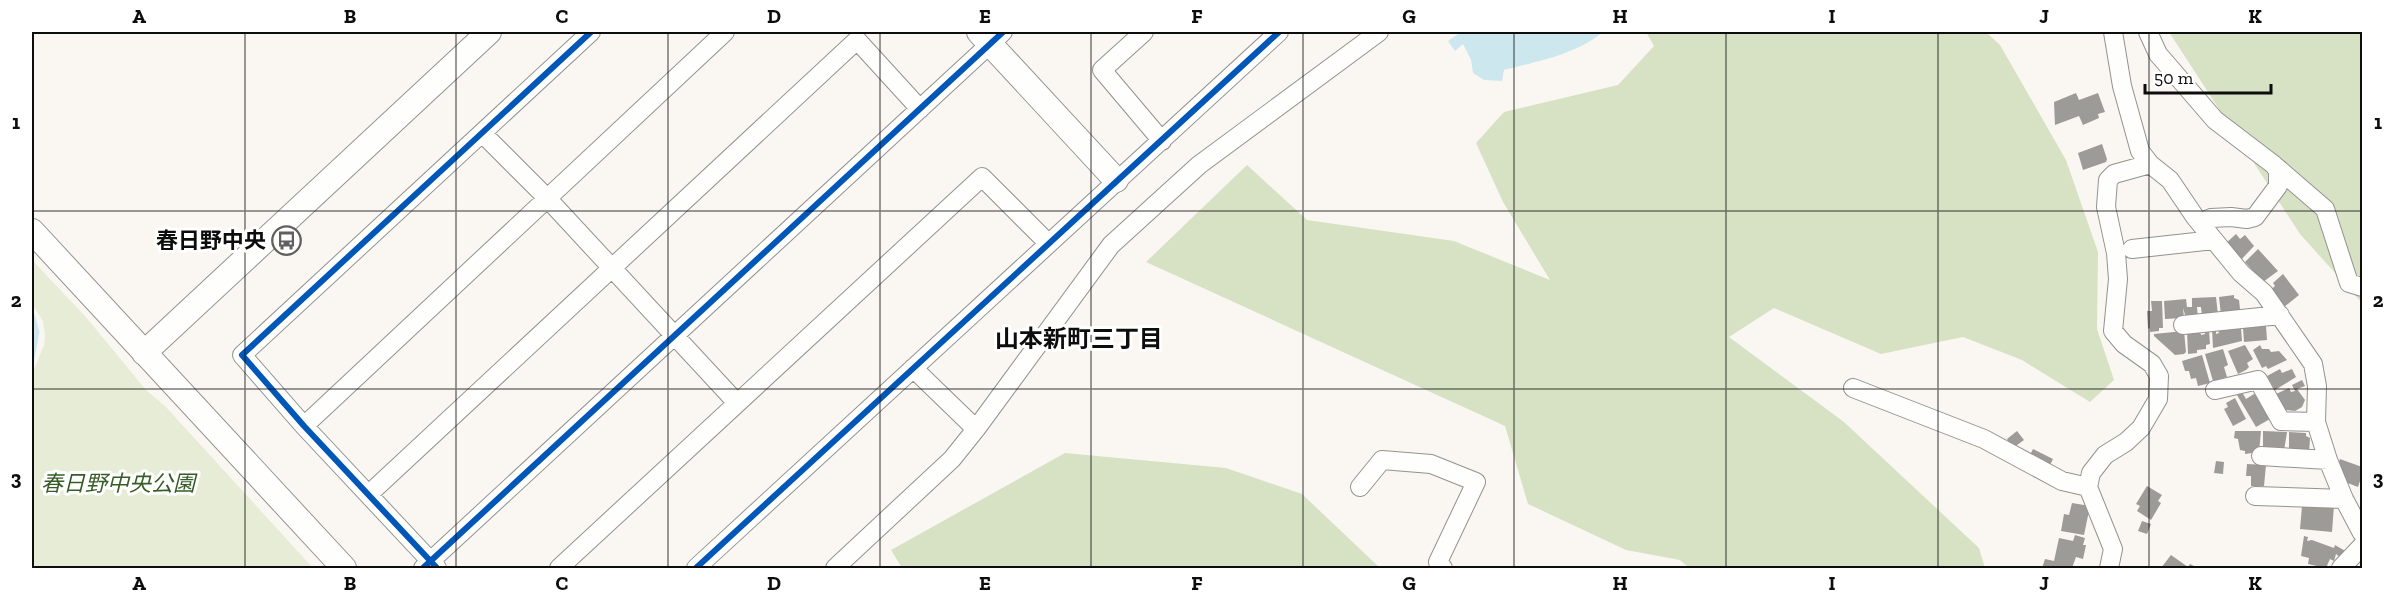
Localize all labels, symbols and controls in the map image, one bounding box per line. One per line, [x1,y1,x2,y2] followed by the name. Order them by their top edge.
[132,4,146,28] text: A
[344,4,356,28] text: B
[556,4,569,28] text: C
[767,4,781,28] text: D
[979,4,991,28] text: E
[1191,4,1203,28] text: F
[1402,4,1416,28] text: G
[1612,4,1628,28] text: H
[1828,4,1836,28] text: I
[2039,4,2049,28] text: J
[2248,4,2262,28] text: K
[2145,57,2271,95] scale bar
[2154,67,2194,89] text: 50 m
[12,110,20,134] text: 1
[2374,110,2382,134] text: 1
[271,224,303,256] bus stop icon: 春日野中央
[156,227,266,254] place label: 春日野中央
[11,288,22,312] text: 2
[2373,288,2384,312] text: 2
[995,324,1163,353] district label: 山本新町三丁目
[11,466,22,490] text: 3
[2373,466,2384,490] text: 3
[41,470,198,497] park label: 春日野中央公園
[132,571,146,595] text: A
[344,571,356,595] text: B
[556,571,569,595] text: C
[767,571,781,595] text: D
[979,571,991,595] text: E
[1191,571,1203,595] text: F
[1402,571,1416,595] text: G
[1612,571,1628,595] text: H
[1828,571,1836,595] text: I
[2039,571,2049,595] text: J
[2248,571,2262,595] text: K

